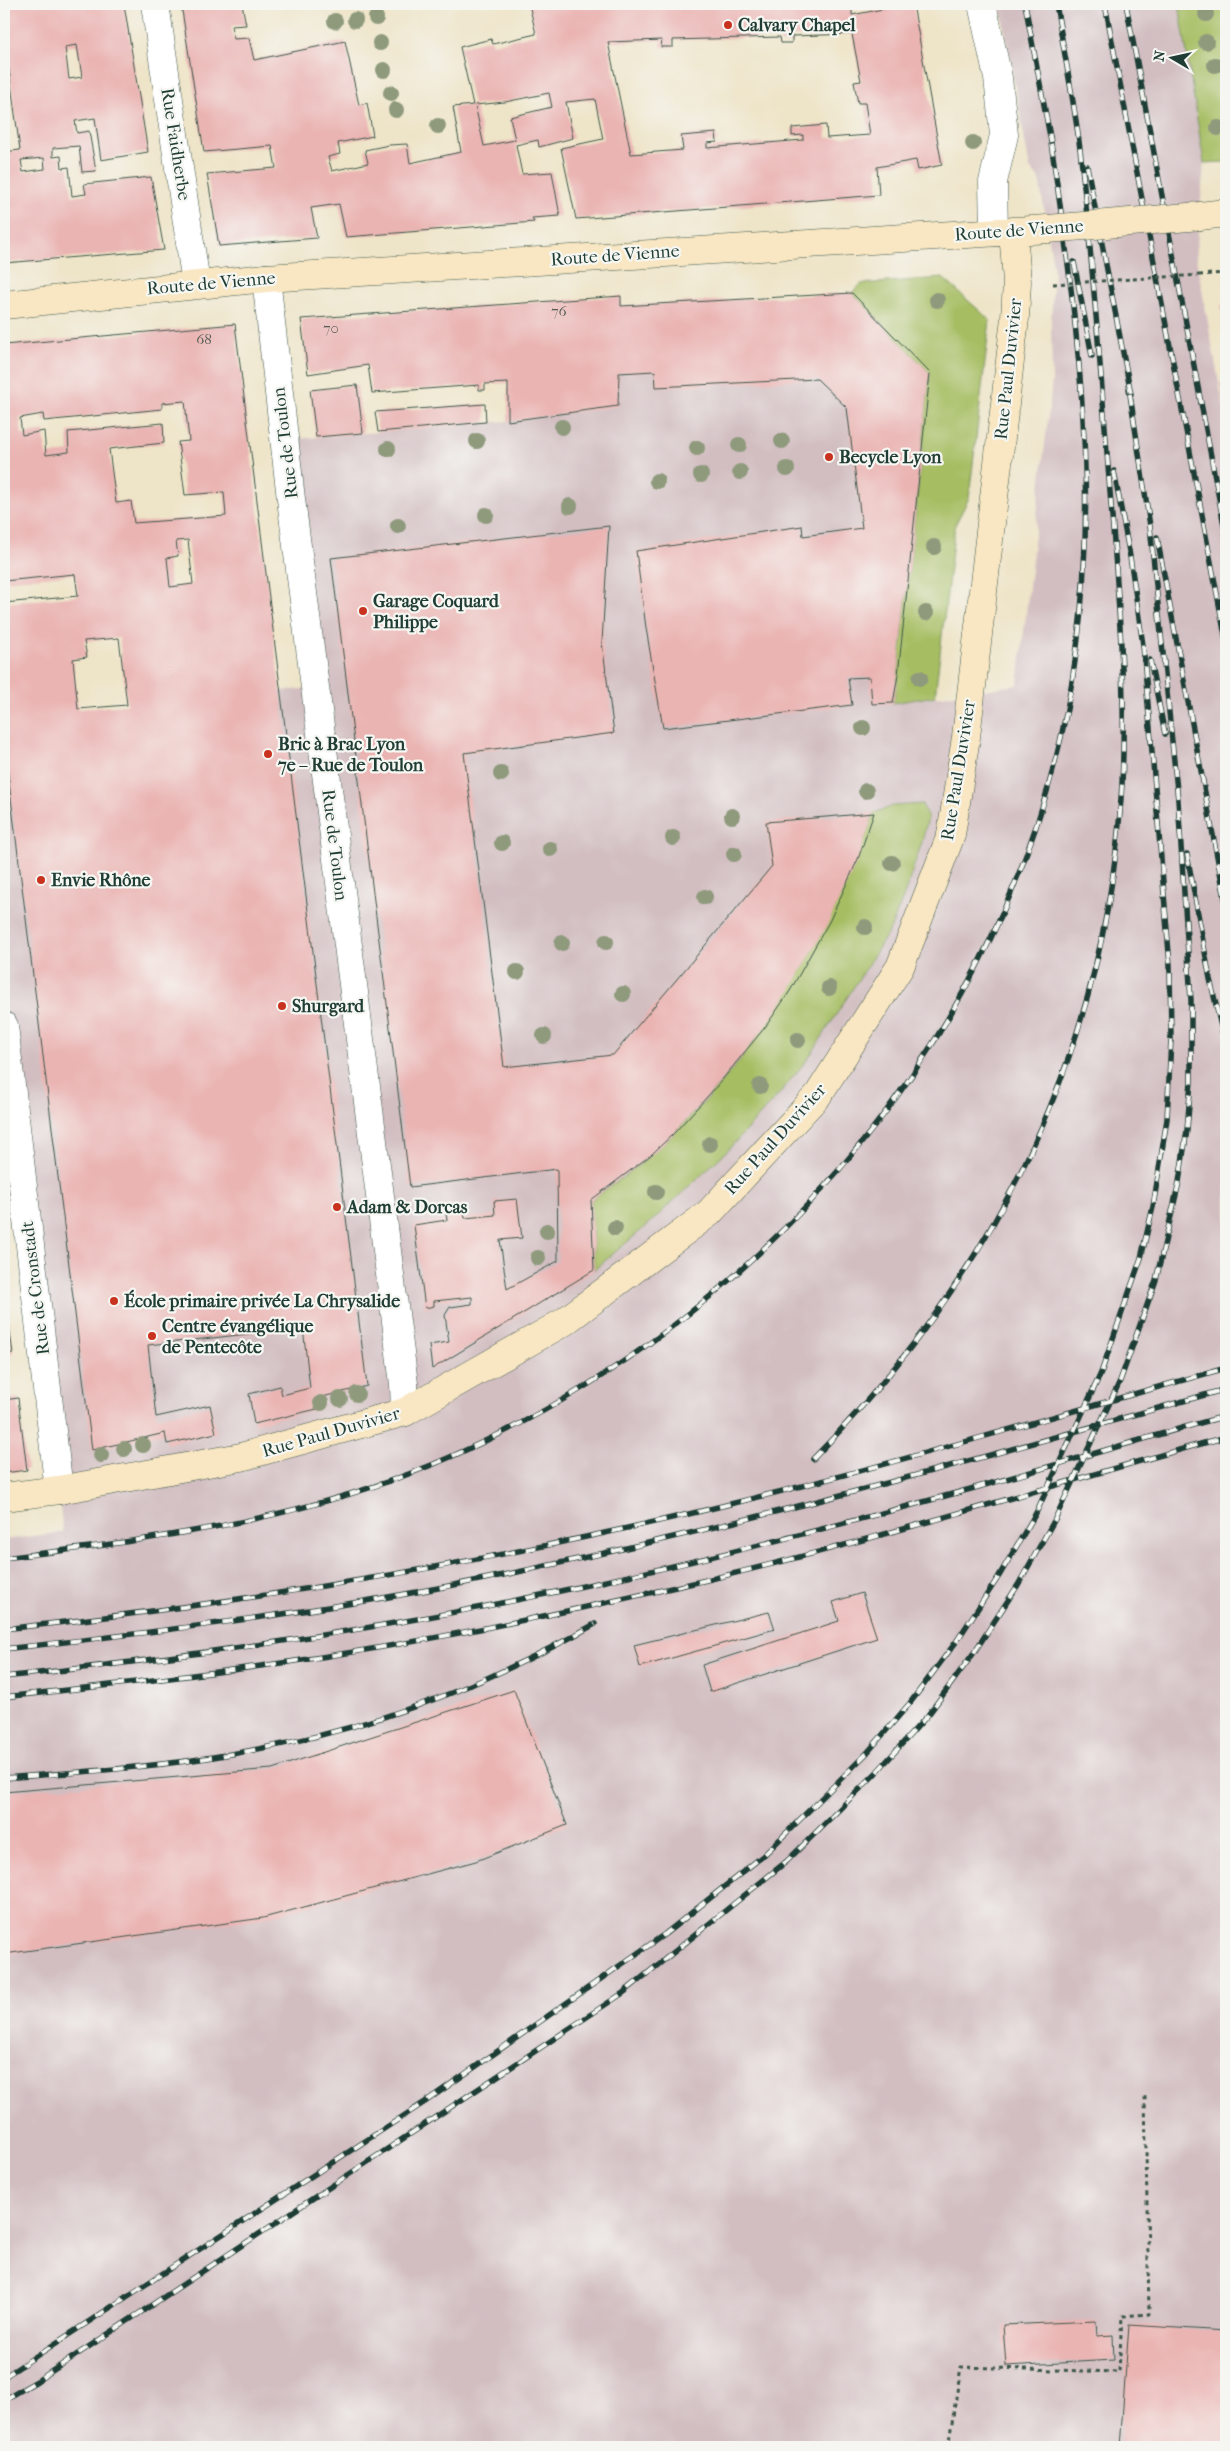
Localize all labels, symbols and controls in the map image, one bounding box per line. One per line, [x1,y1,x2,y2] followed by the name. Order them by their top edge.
[738,15,857,36] place label: Calvary Chapel
[722,19,734,31] marker: Calvary Chapel
[1148,32,1198,82] north arrow
[1150,49,1169,63] text: N
[156,86,195,202] street label: Rue Faidherbe
[954,216,1084,245] street label: Route de Vienne
[550,241,680,270] street label: Route de Vienne
[146,267,276,300] street label: Route de Vienne
[991,297,1026,441] street label: Rue Paul Duvivier
[551,302,568,320] house number: 76
[323,319,339,337] house number: 70
[196,330,212,348] house number: 68
[268,385,303,500] street label: Rue de Toulon
[839,447,942,468] place label: Becycle Lyon
[823,451,835,463] marker: Becycle Lyon
[373,591,500,633] place label: Garage Coquard Philippe
[357,605,369,617] marker: Garage Coquard Philippe
[937,698,980,842] street label: Rue Paul Duvivier
[277,734,424,776] place label: Bric à Brac Lyon 7e – Rue de Toulon
[262,748,274,760] marker: Bric à Brac Lyon 7e – Rue de Toulon
[317,788,352,903] street label: Rue de Toulon
[51,870,151,891] place label: Envie Rhône
[35,874,47,886] marker: Envie Rhône
[292,996,365,1017] place label: Shurgard
[276,1000,288,1012] marker: Shurgard
[720,1079,831,1199] street label: Rue Paul Duvivier
[346,1197,468,1218] place label: Adam & Dorcas
[331,1201,343,1213] marker: Adam & Dorcas
[17,1219,54,1356] street label: Rue de Cronstadt
[124,1289,400,1312] place label: École primaire privée La Chrysalide
[108,1295,120,1307] marker: École primaire privée La Chrysalide
[162,1316,313,1358] place label: Centre évangélique de Pentecôte
[146,1330,158,1342] marker: Centre évangélique de Pentecôte
[260,1403,403,1462] street label: Rue Paul Duvivier

